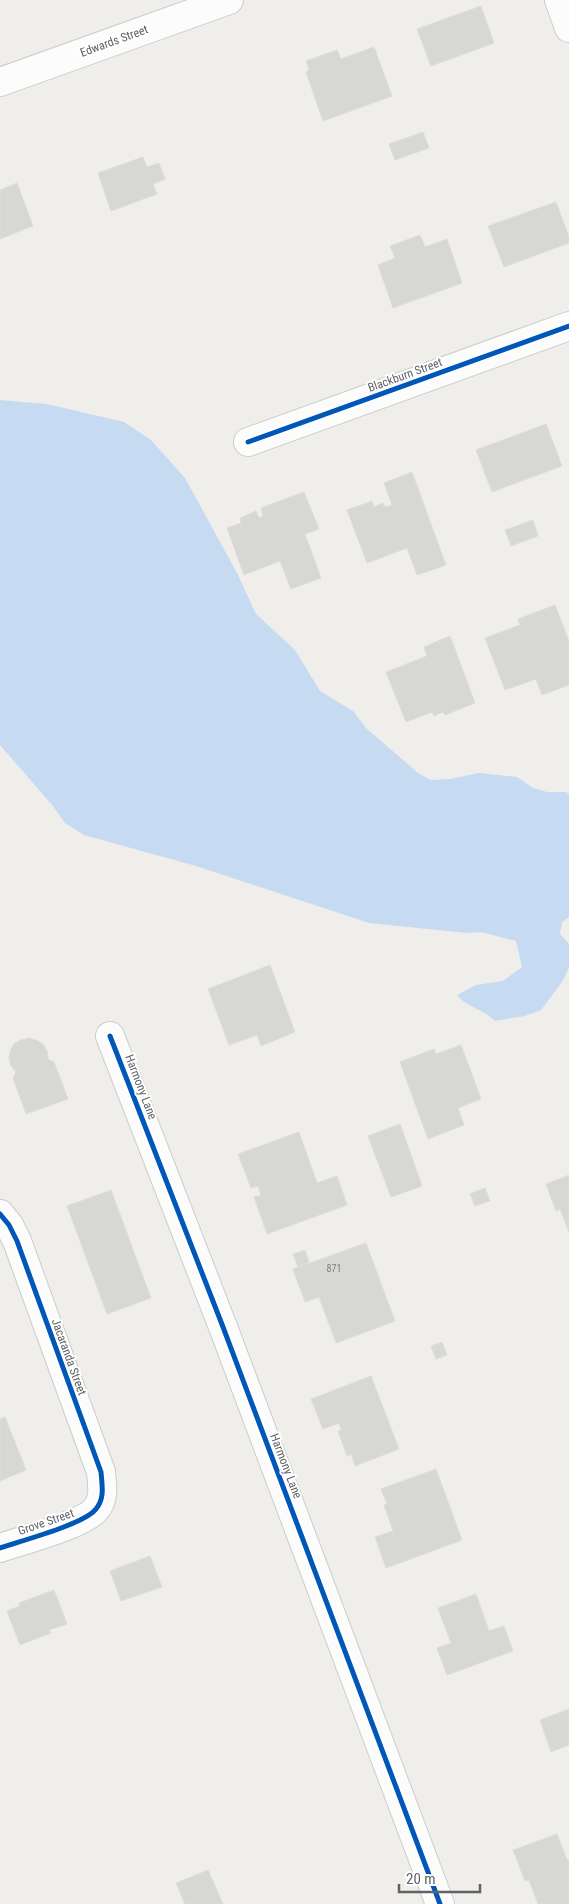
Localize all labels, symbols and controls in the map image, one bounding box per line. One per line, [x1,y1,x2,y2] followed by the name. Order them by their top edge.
[78,22,150,60] street label: Edwards Street
[366,355,444,395] street label: Blackburn Street
[122,1053,160,1122] street label: Harmony Lane
[327,1263,341,1274] house number: 871
[49,1317,89,1398] street label: Jacaranda Street
[267,1432,305,1501] street label: Harmony Lane
[16,1506,76,1538] street label: Grove Street
[399,1862,480,1894] scale bar
[406,1870,436,1888] text: 20 m

